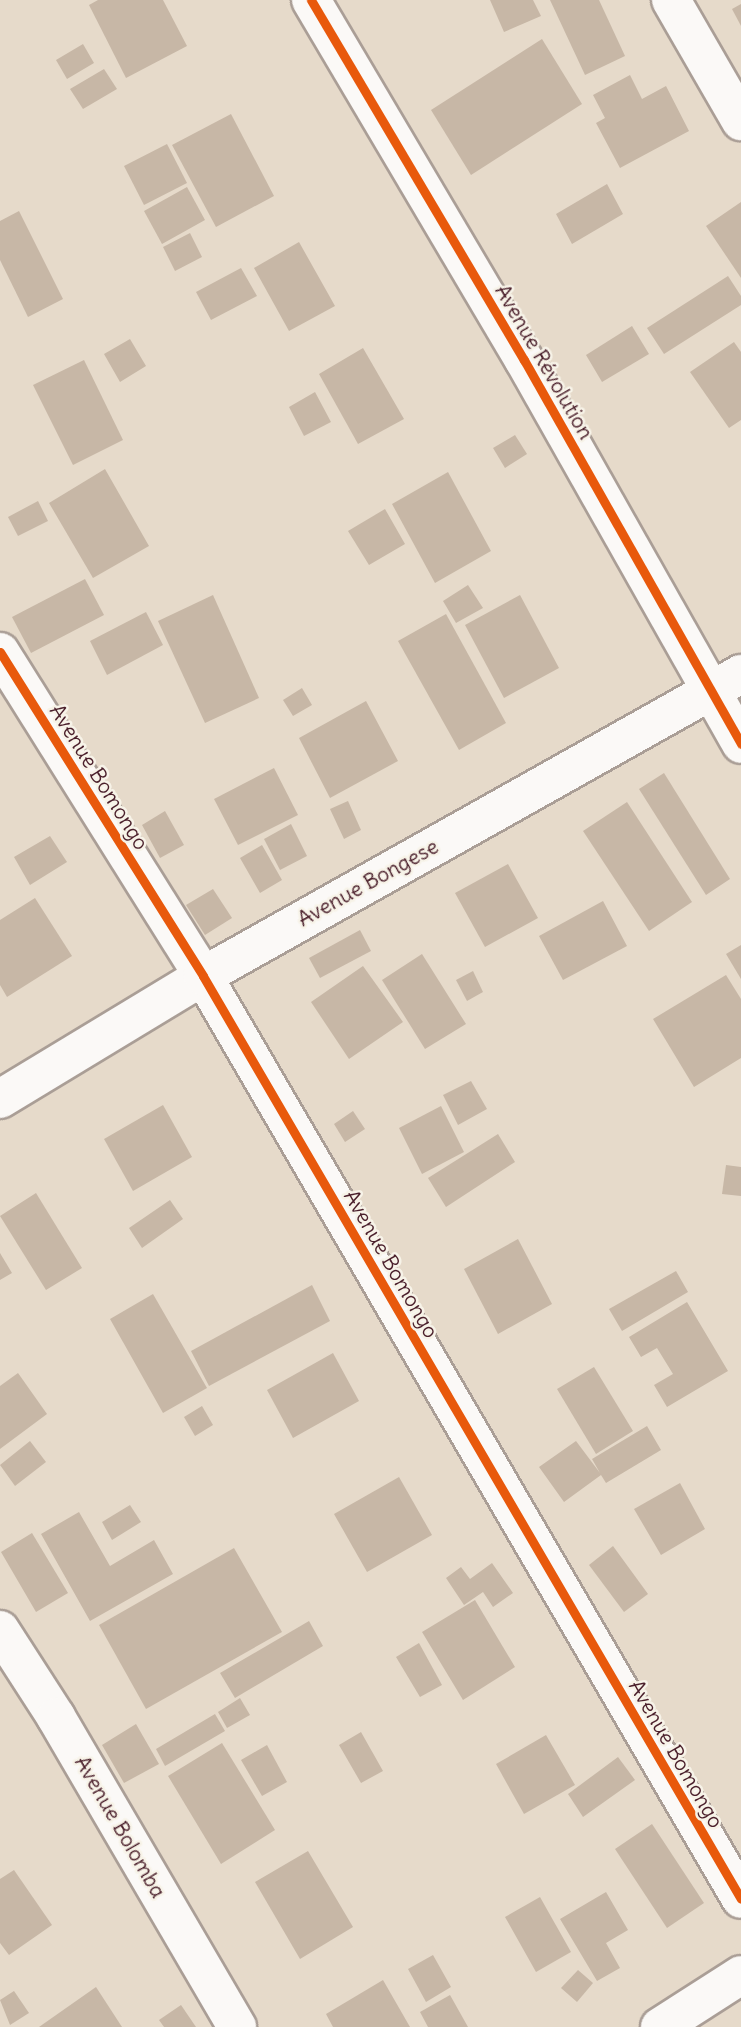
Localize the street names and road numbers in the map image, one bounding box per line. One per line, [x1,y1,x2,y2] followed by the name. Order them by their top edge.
[490,280,598,444] street label: Avenue Révolution
[44,700,154,854] street label: Avenue Bomongo
[293,834,443,932] street label: Avenue Bongese
[338,1185,444,1343] street label: Avenue Bomongo
[623,1675,729,1833] street label: Avenue Bomongo
[69,1752,171,1902] street label: Avenue Bolomba

